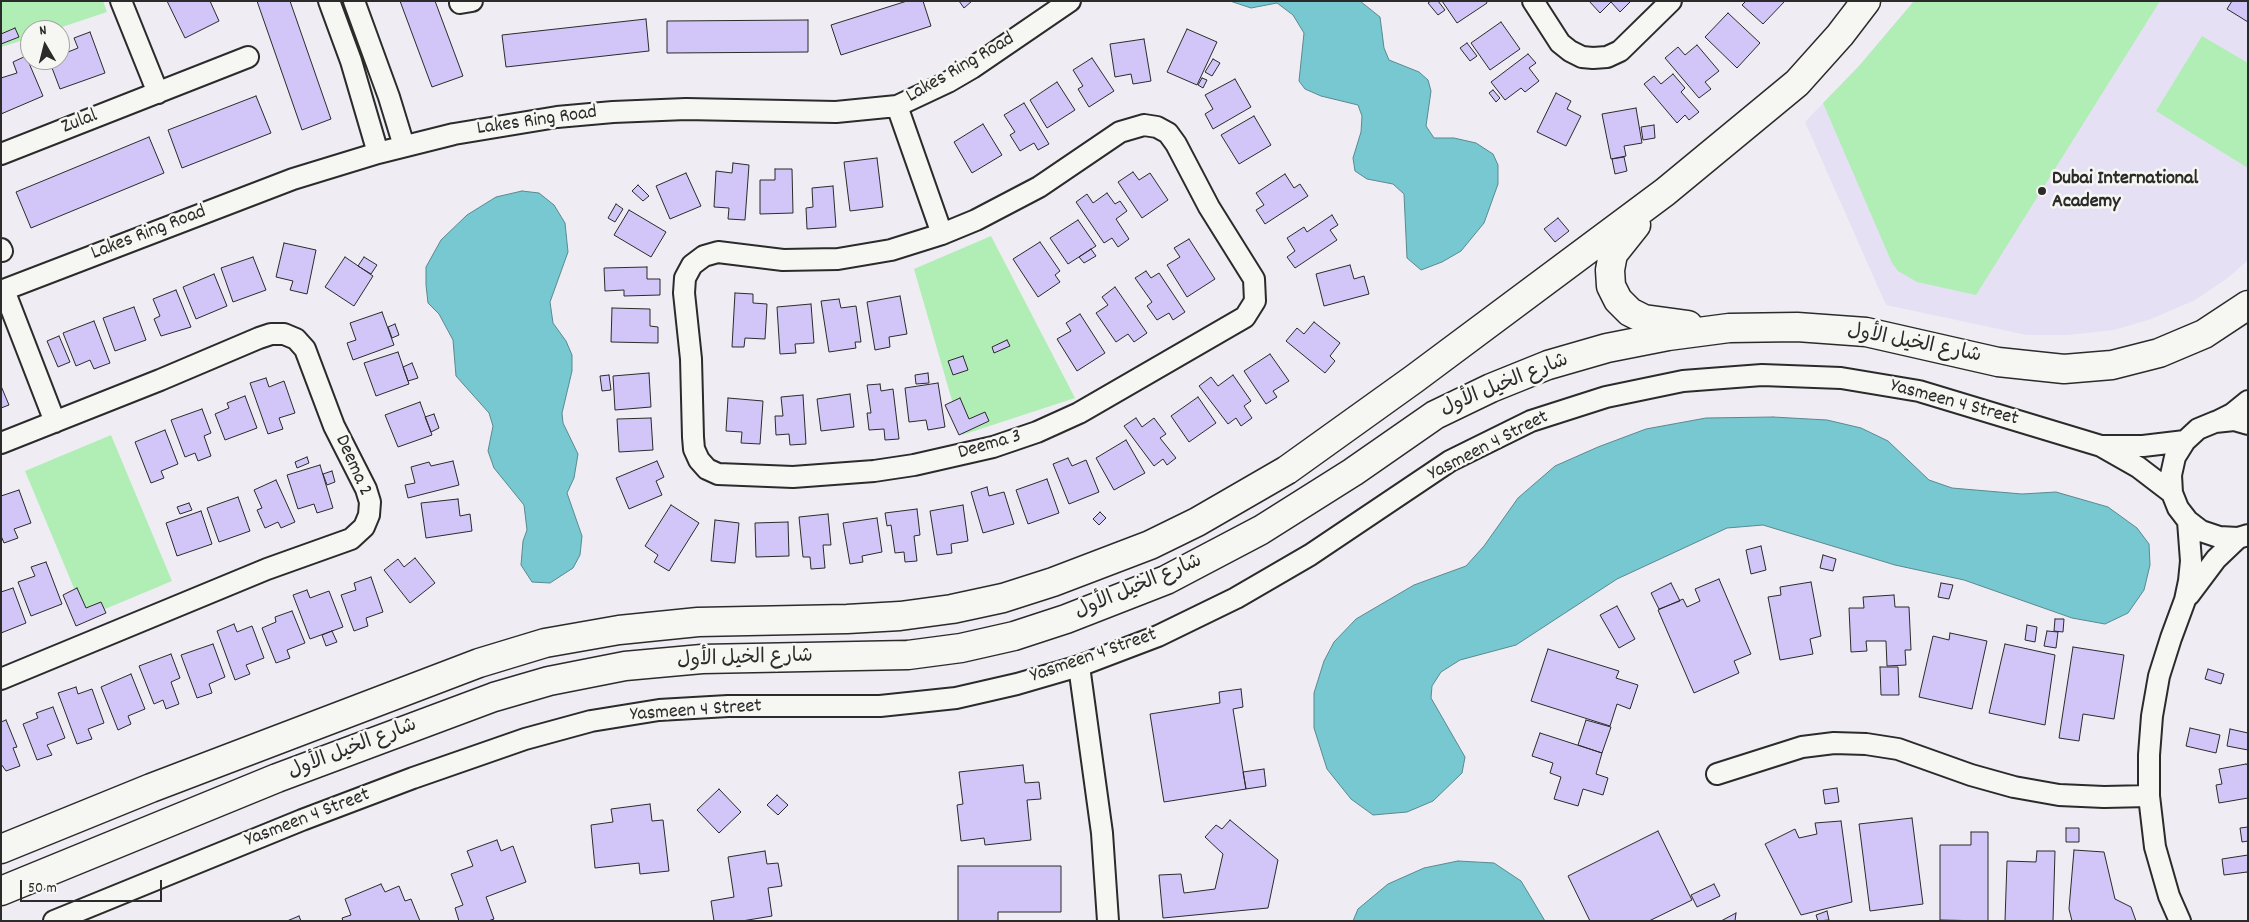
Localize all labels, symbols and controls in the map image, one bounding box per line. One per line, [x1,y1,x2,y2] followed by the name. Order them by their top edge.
[20,20,70,70] north arrow
[38,21,48,42] text: N
[903,28,1019,110] street label: Lakes Ring Road
[475,102,599,142] street label: Lakes Ring Road
[59,105,101,141] street label: Zulal
[2052,168,2198,215] place label: Dubai International Academy
[2036,185,2048,197] marker: Dubai International Academy
[88,201,210,267] street label: Lakes Ring Road
[1845,320,1983,370] street label: شارع الخيل الأول
[1438,349,1572,423] street label: شارع الخيل الأول
[1887,375,2021,433] street label: Yasmeen 4 Street
[1425,406,1553,488] street label: Yasmeen 4 Street
[956,426,1024,466] street label: Deema 3
[328,432,376,500] street label: Deema 2
[1072,550,1206,626] street label: شارع الخيل الأول
[1028,624,1160,690] street label: Yasmeen 4 Street
[677,646,813,674] street label: شارع الخيل الأول
[629,695,763,729] street label: Yasmeen 4 Street
[285,714,421,786] street label: شارع الخيل الأول
[242,784,374,854] street label: Yasmeen 4 Street
[22,870,165,902] scale bar
[28,878,57,900] text: 50 m

